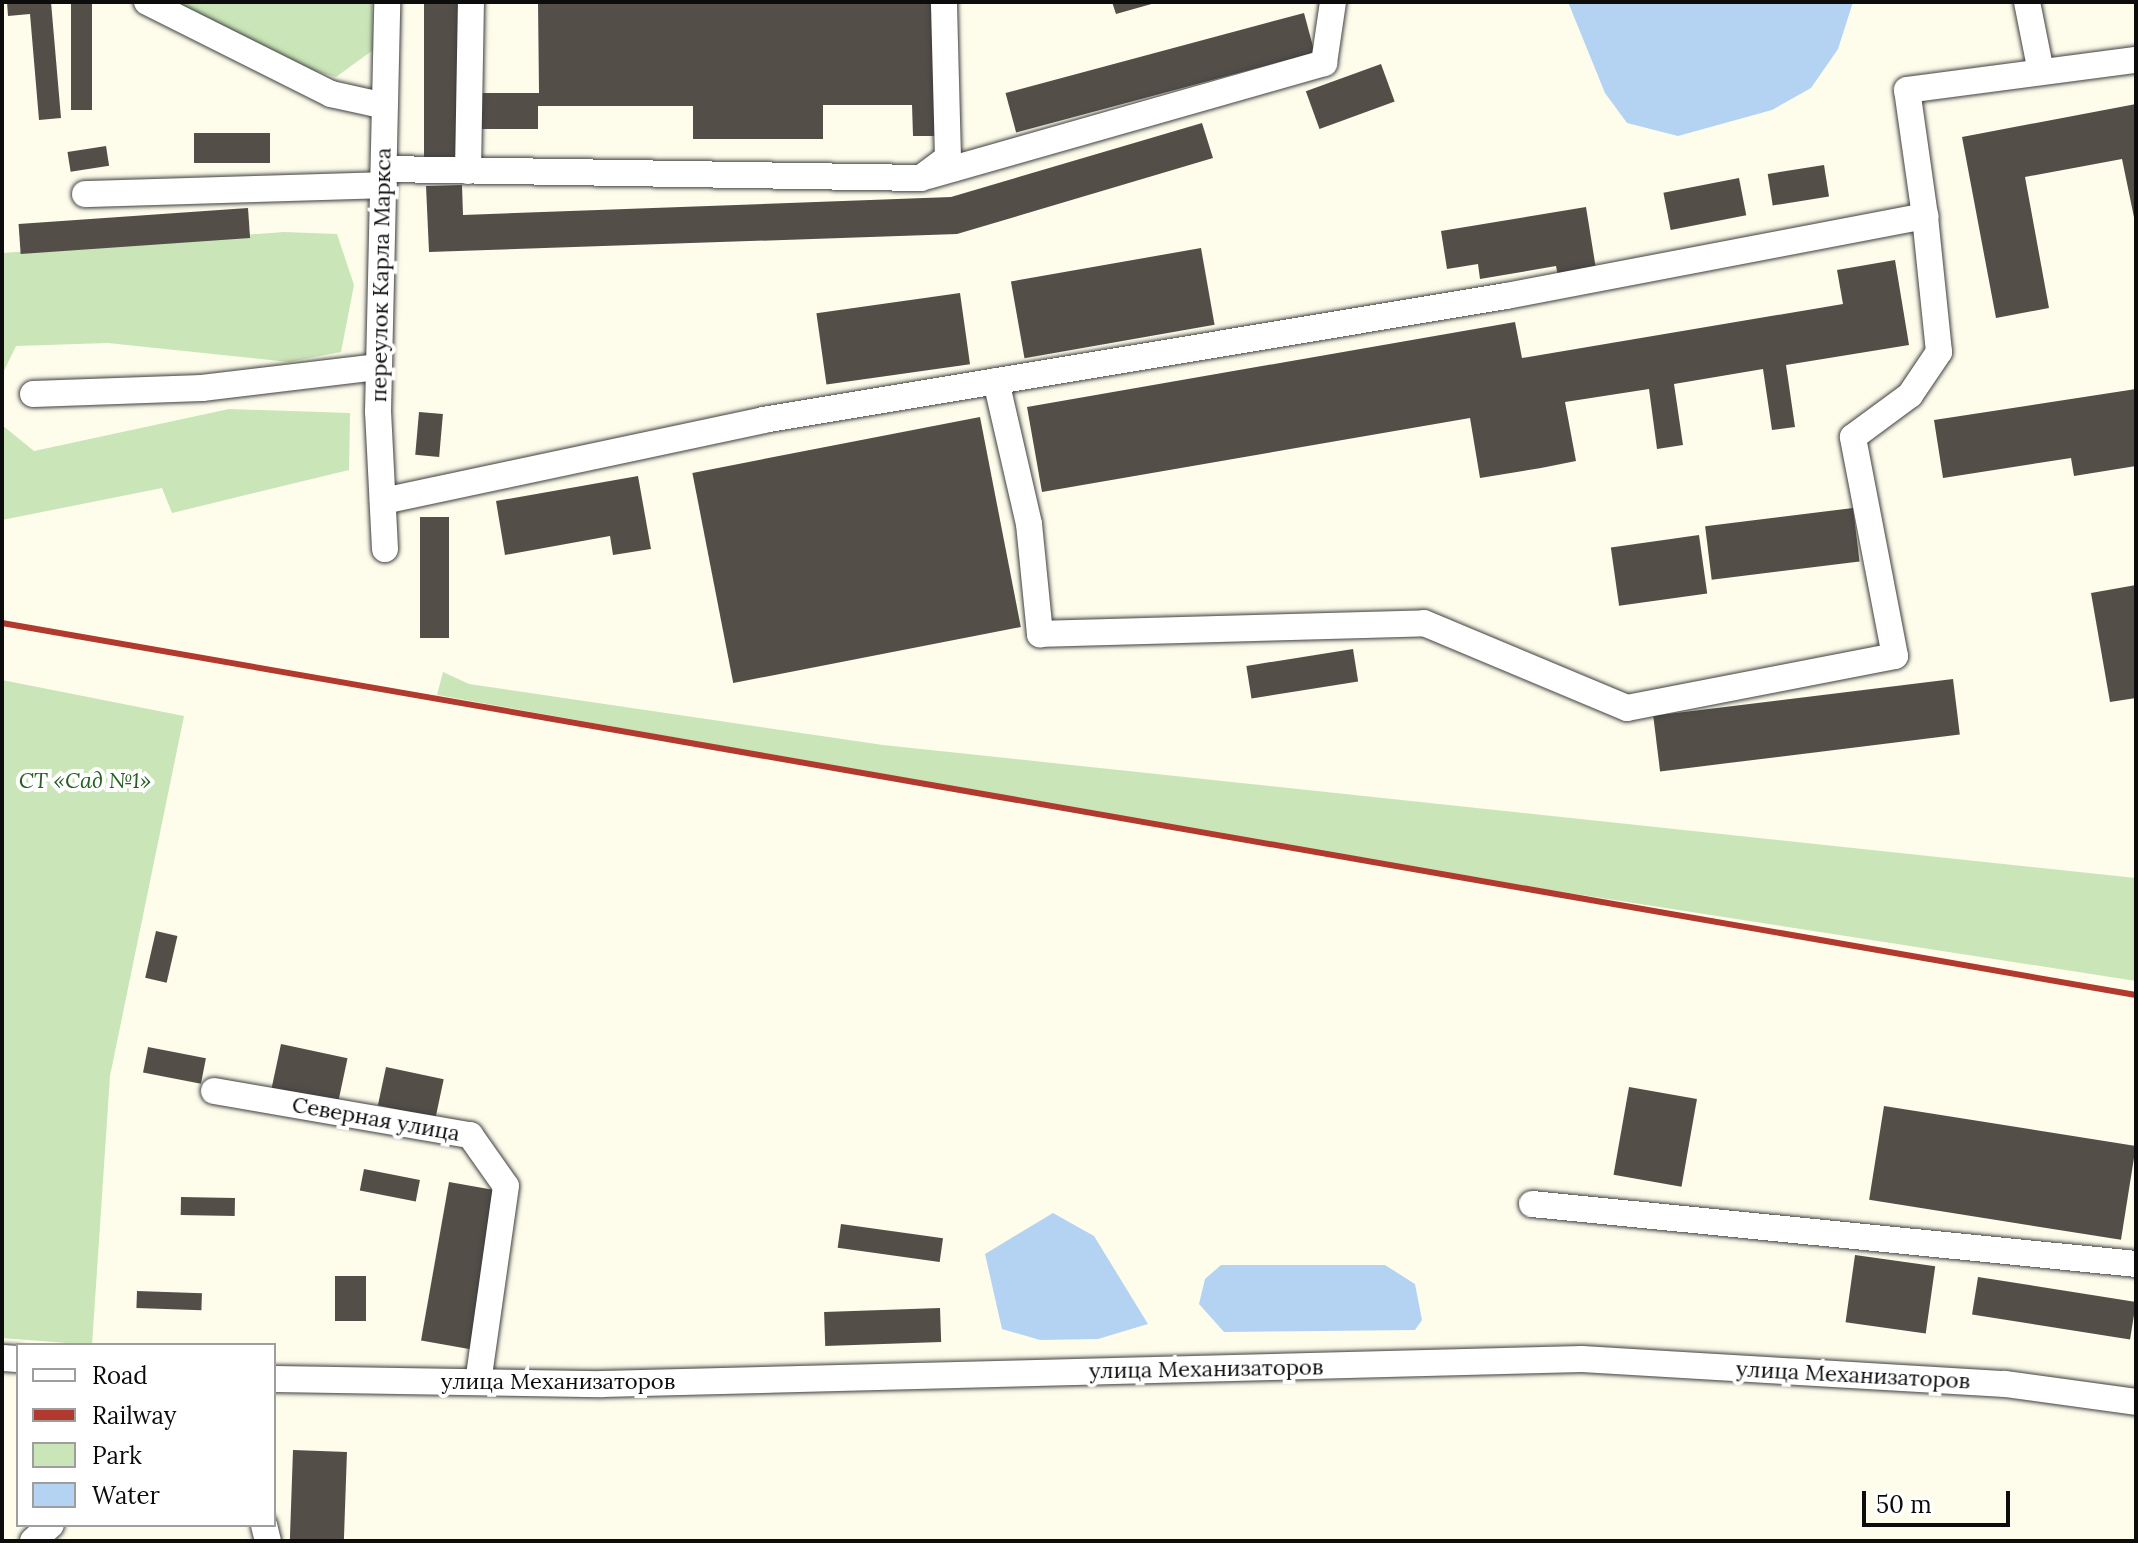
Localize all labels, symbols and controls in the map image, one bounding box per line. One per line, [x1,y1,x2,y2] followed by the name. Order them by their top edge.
[366,148,396,402] street label: переулок Карла Маркса
[19,768,151,794] park label: СТ «Сад №1»
[290,1091,462,1147] street label: Северная улица
[16,1343,276,1527] legend
[1089,1354,1323,1384] street label: улица Механизаторов
[1735,1356,1971,1394] street label: улица Механизаторов
[92,1360,148,1391] text: Road
[441,1369,675,1395] street label: улица Механизаторов
[92,1400,176,1431] text: Railway
[92,1440,142,1471] text: Park
[1866,1475,2014,1525] scale bar
[92,1480,160,1511] text: Water
[1876,1489,1932,1520] text: 50 m

